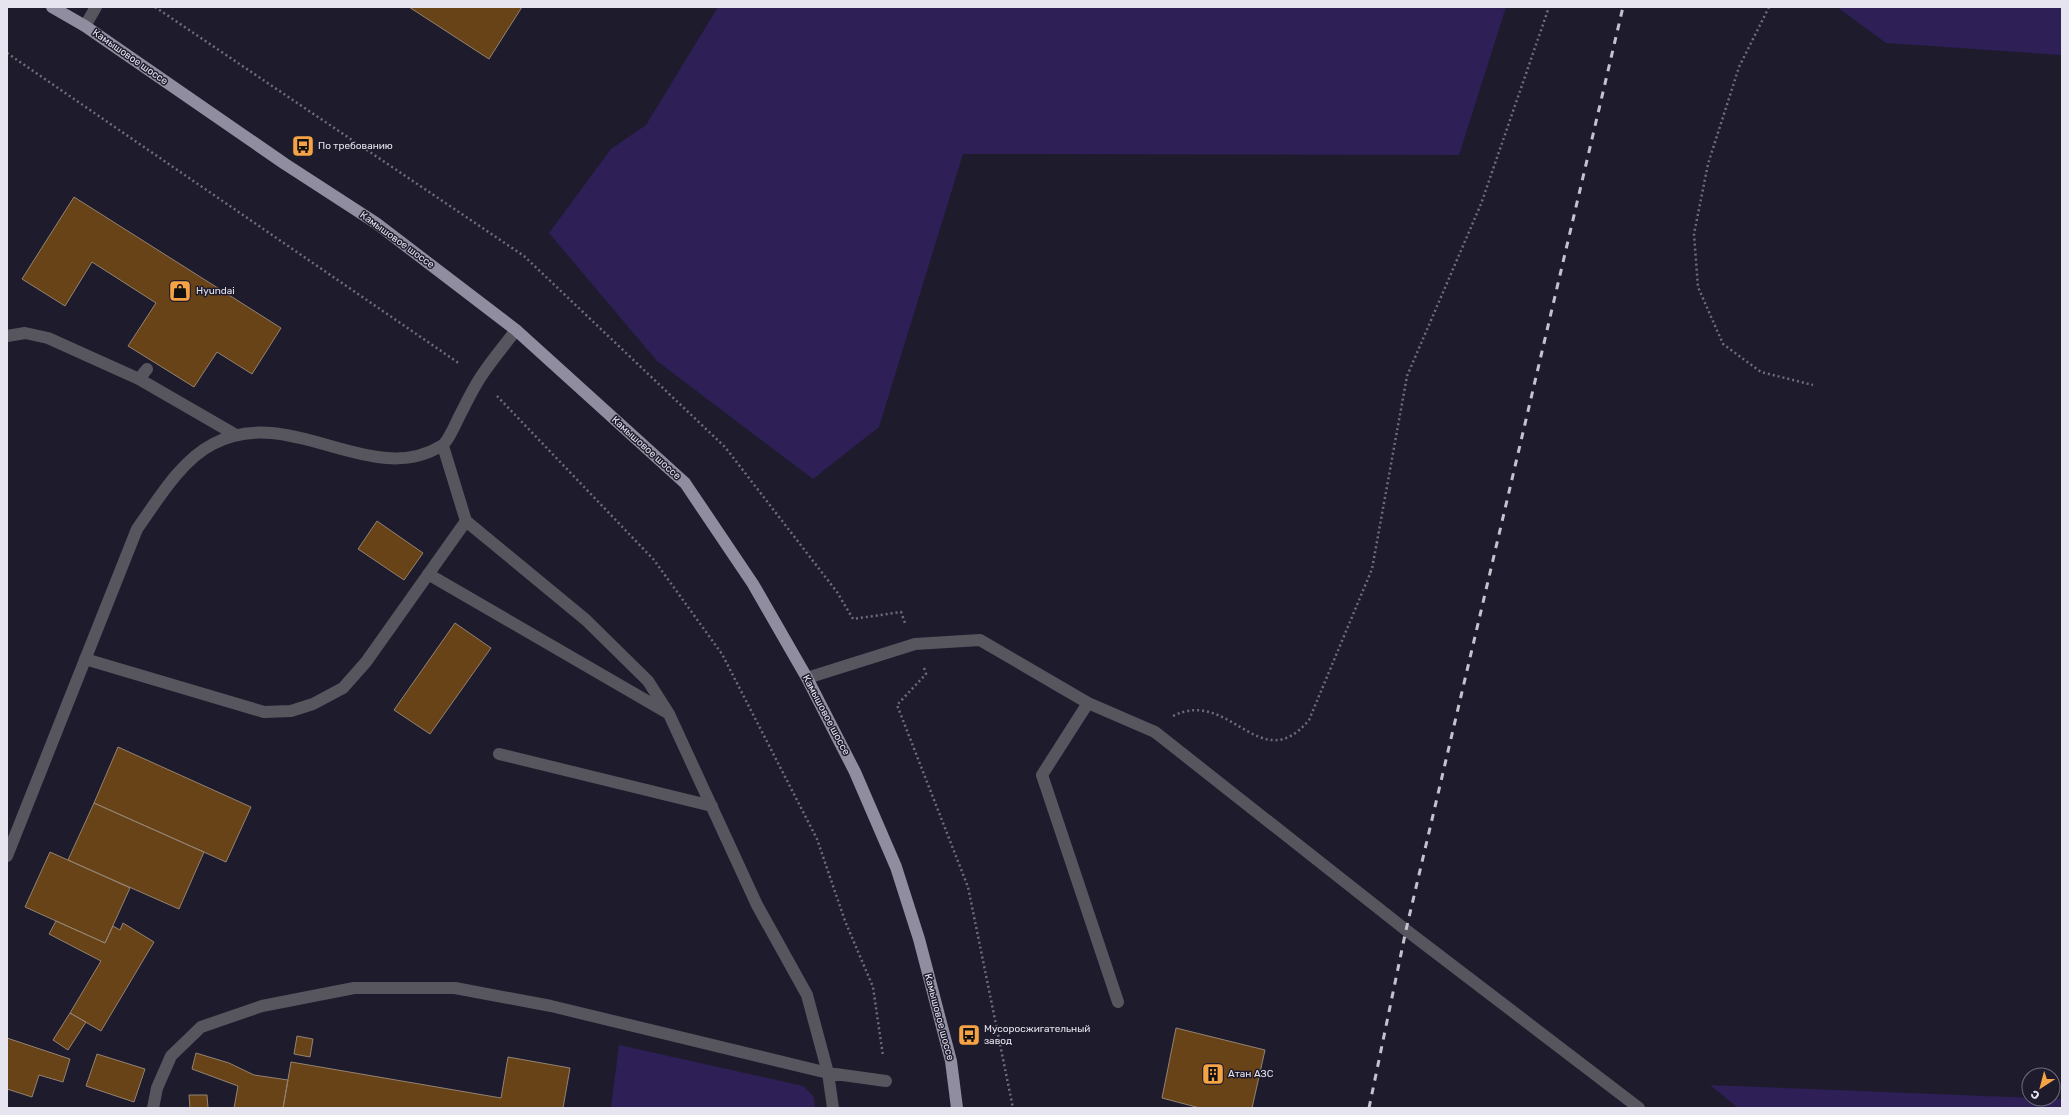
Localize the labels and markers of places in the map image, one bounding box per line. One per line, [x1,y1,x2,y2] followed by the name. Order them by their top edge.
[290,133,316,159] bus stop icon: По требованию
[318,140,393,152] place label: По требованию
[167,278,193,304] shop icon: Hyundai
[196,285,235,297] place label: Hyundai
[956,1022,982,1048] bus stop icon: Мусоросжигательный завод
[984,1023,1090,1047] place label: Мусоросжигательный завод
[1200,1061,1226,1087] building icon: Атан АЗС
[1228,1068,1274,1080] place label: Атан АЗС

